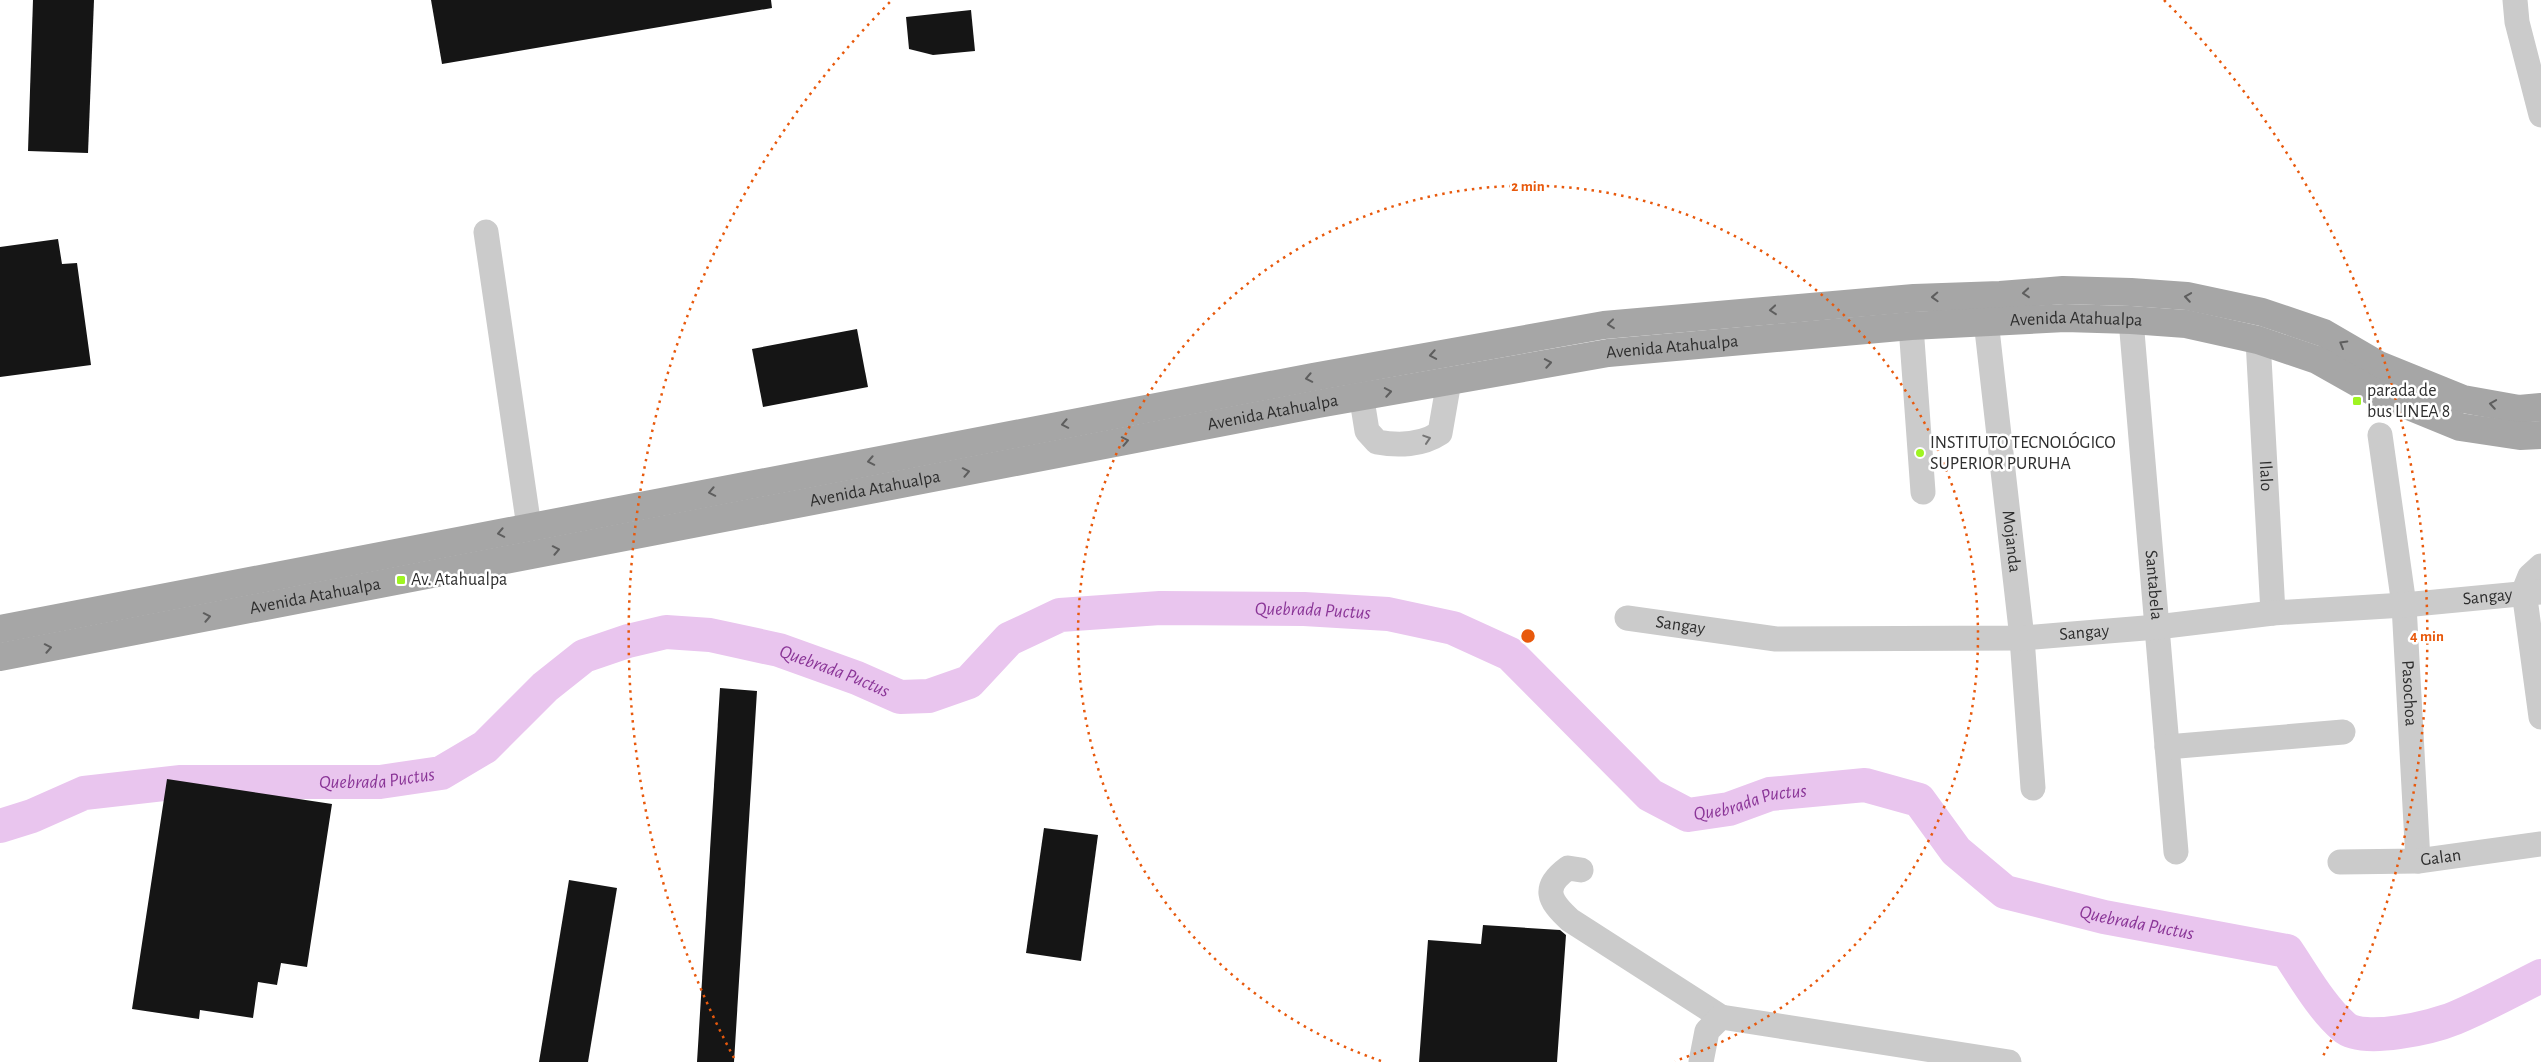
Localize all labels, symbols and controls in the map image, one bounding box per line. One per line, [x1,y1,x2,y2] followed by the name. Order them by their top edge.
[1511,179,1545,194] text: 2 min
[2022,288,2030,299] one-way arrow
[1930,292,1938,303] one-way arrow
[2184,292,2192,303] one-way arrow
[1768,305,1776,316] one-way arrow
[2009,309,2143,330] street label: Avenida Atahualpa
[1606,319,1614,330] one-way arrow
[1605,332,1739,362] street label: Avenida Atahualpa
[2339,341,2348,351] one-way arrow
[1429,350,1438,360] one-way arrow
[1544,359,1552,369] one-way arrow
[1305,372,1313,382] one-way arrow
[2367,382,2450,421] place label: parada de bus LINEA 8
[1384,387,1392,397] one-way arrow
[1206,392,1340,434] street label: Avenida Atahualpa
[2351,395,2363,407] marker: parada de bus LINEA 8
[2488,400,2497,410] one-way arrow
[1061,419,1070,429] one-way arrow
[1930,431,2116,473] place label: INSTITUTO TECNOLÓGICO SUPERIOR PURUHA
[1422,435,1431,445] one-way arrow
[1121,436,1130,447] one-way arrow
[1914,447,1926,459] marker: INSTITUTO TECNOLÓGICO SUPERIOR PURUHA
[867,456,876,466] one-way arrow
[2256,460,2275,492] street label: Ilalo
[961,467,970,477] one-way arrow
[808,468,942,510] street label: Avenida Atahualpa
[707,486,716,497] one-way arrow
[1999,509,2024,574] street label: Mojanda
[496,527,505,537] one-way arrow
[552,546,560,556] one-way arrow
[2142,549,2165,621] street label: Santabela
[411,571,507,589] place label: Av. Atahualpa
[395,574,407,586] marker: Av. Atahualpa
[248,575,382,618] street label: Avenida Atahualpa
[2462,586,2514,608] street label: Sangay
[1255,599,1371,622] water label: Quebrada Puctus
[203,613,212,623] one-way arrow
[1655,613,1707,638] street label: Sangay
[2059,622,2110,644] street label: Sangay
[1519,627,1537,645] centre of rings
[2410,629,2444,644] text: 4 min
[777,642,892,701] water label: Quebrada Puctus
[43,643,52,654] one-way arrow
[2398,660,2420,727] street label: Pasochoa
[319,765,436,792] water label: Quebrada Puctus
[1692,781,1807,824] water label: Quebrada Puctus
[2419,846,2462,870] street label: Galan
[2078,902,2195,943] water label: Quebrada Puctus

